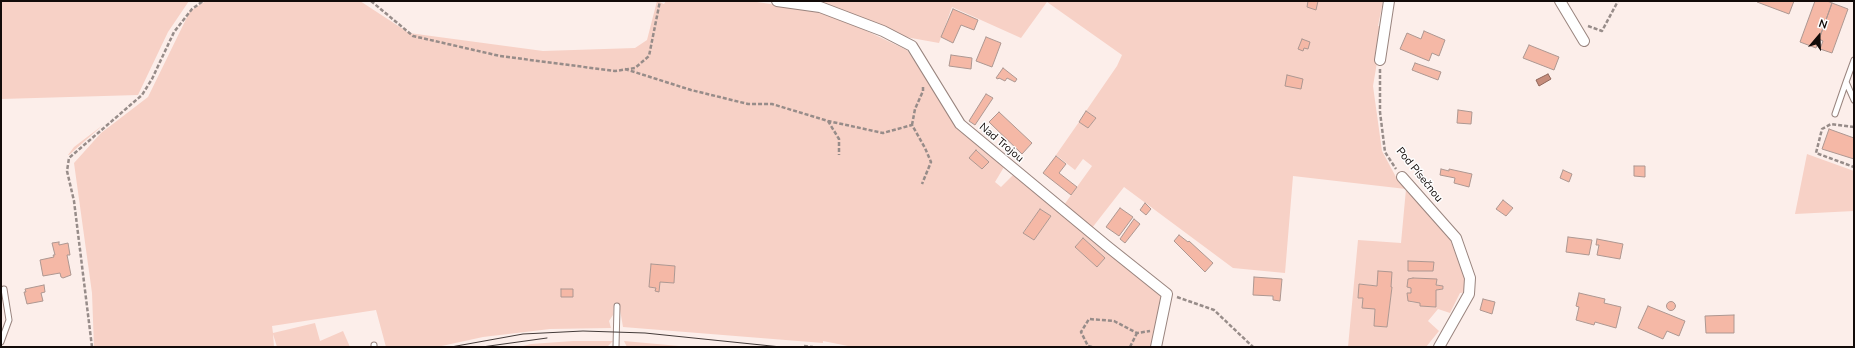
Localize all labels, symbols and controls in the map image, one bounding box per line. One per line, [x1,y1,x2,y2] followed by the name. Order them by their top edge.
[1799,16,1839,56] north arrow
[1817,16,1829,33] text: N
[976,121,1026,165] street label: Nad Trojou
[1393,145,1445,205] street label: Pod Písečnou

